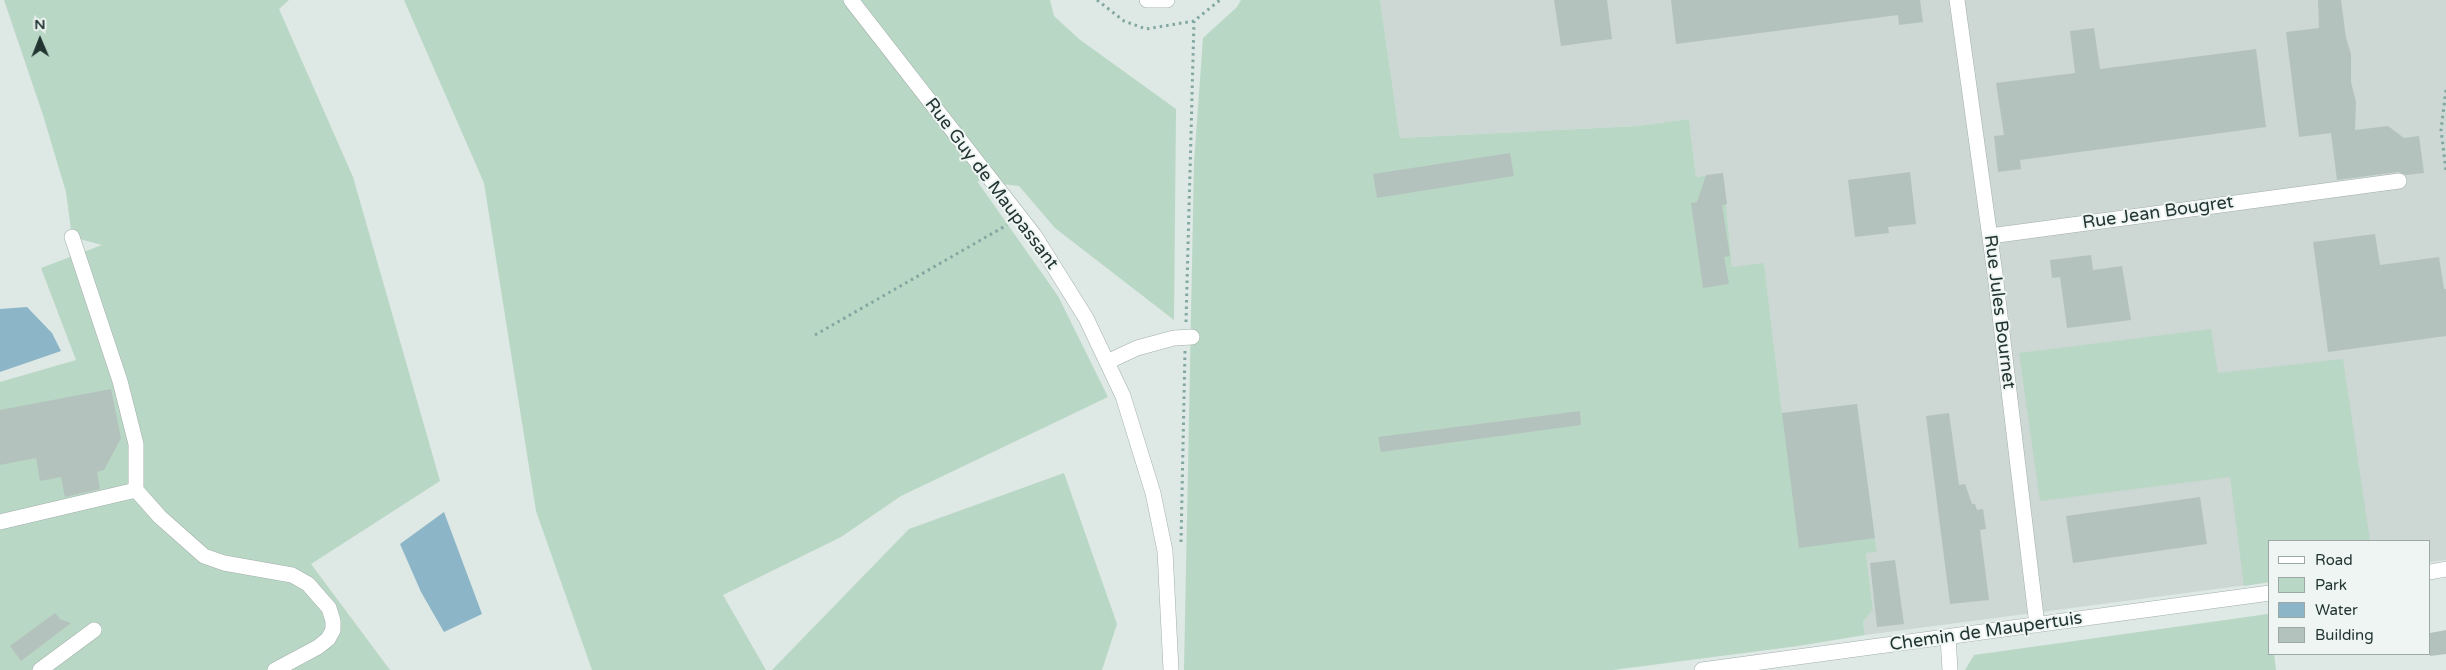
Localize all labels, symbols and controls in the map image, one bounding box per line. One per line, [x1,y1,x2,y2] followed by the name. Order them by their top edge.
[15,15,65,65] north arrow
[34,16,46,33] text: N
[920,94,1062,274] street label: Rue Guy de Maupassant
[2081,192,2235,234] street label: Rue Jean Bougret
[1979,234,2019,390] street label: Rue Jules Bournet
[2268,540,2431,655] legend
[2315,551,2353,569] text: Road
[2315,576,2347,594] text: Park
[2315,601,2358,619] text: Water
[1888,608,2084,656] street label: Chemin de Maupertuis
[2315,626,2374,644] text: Building

